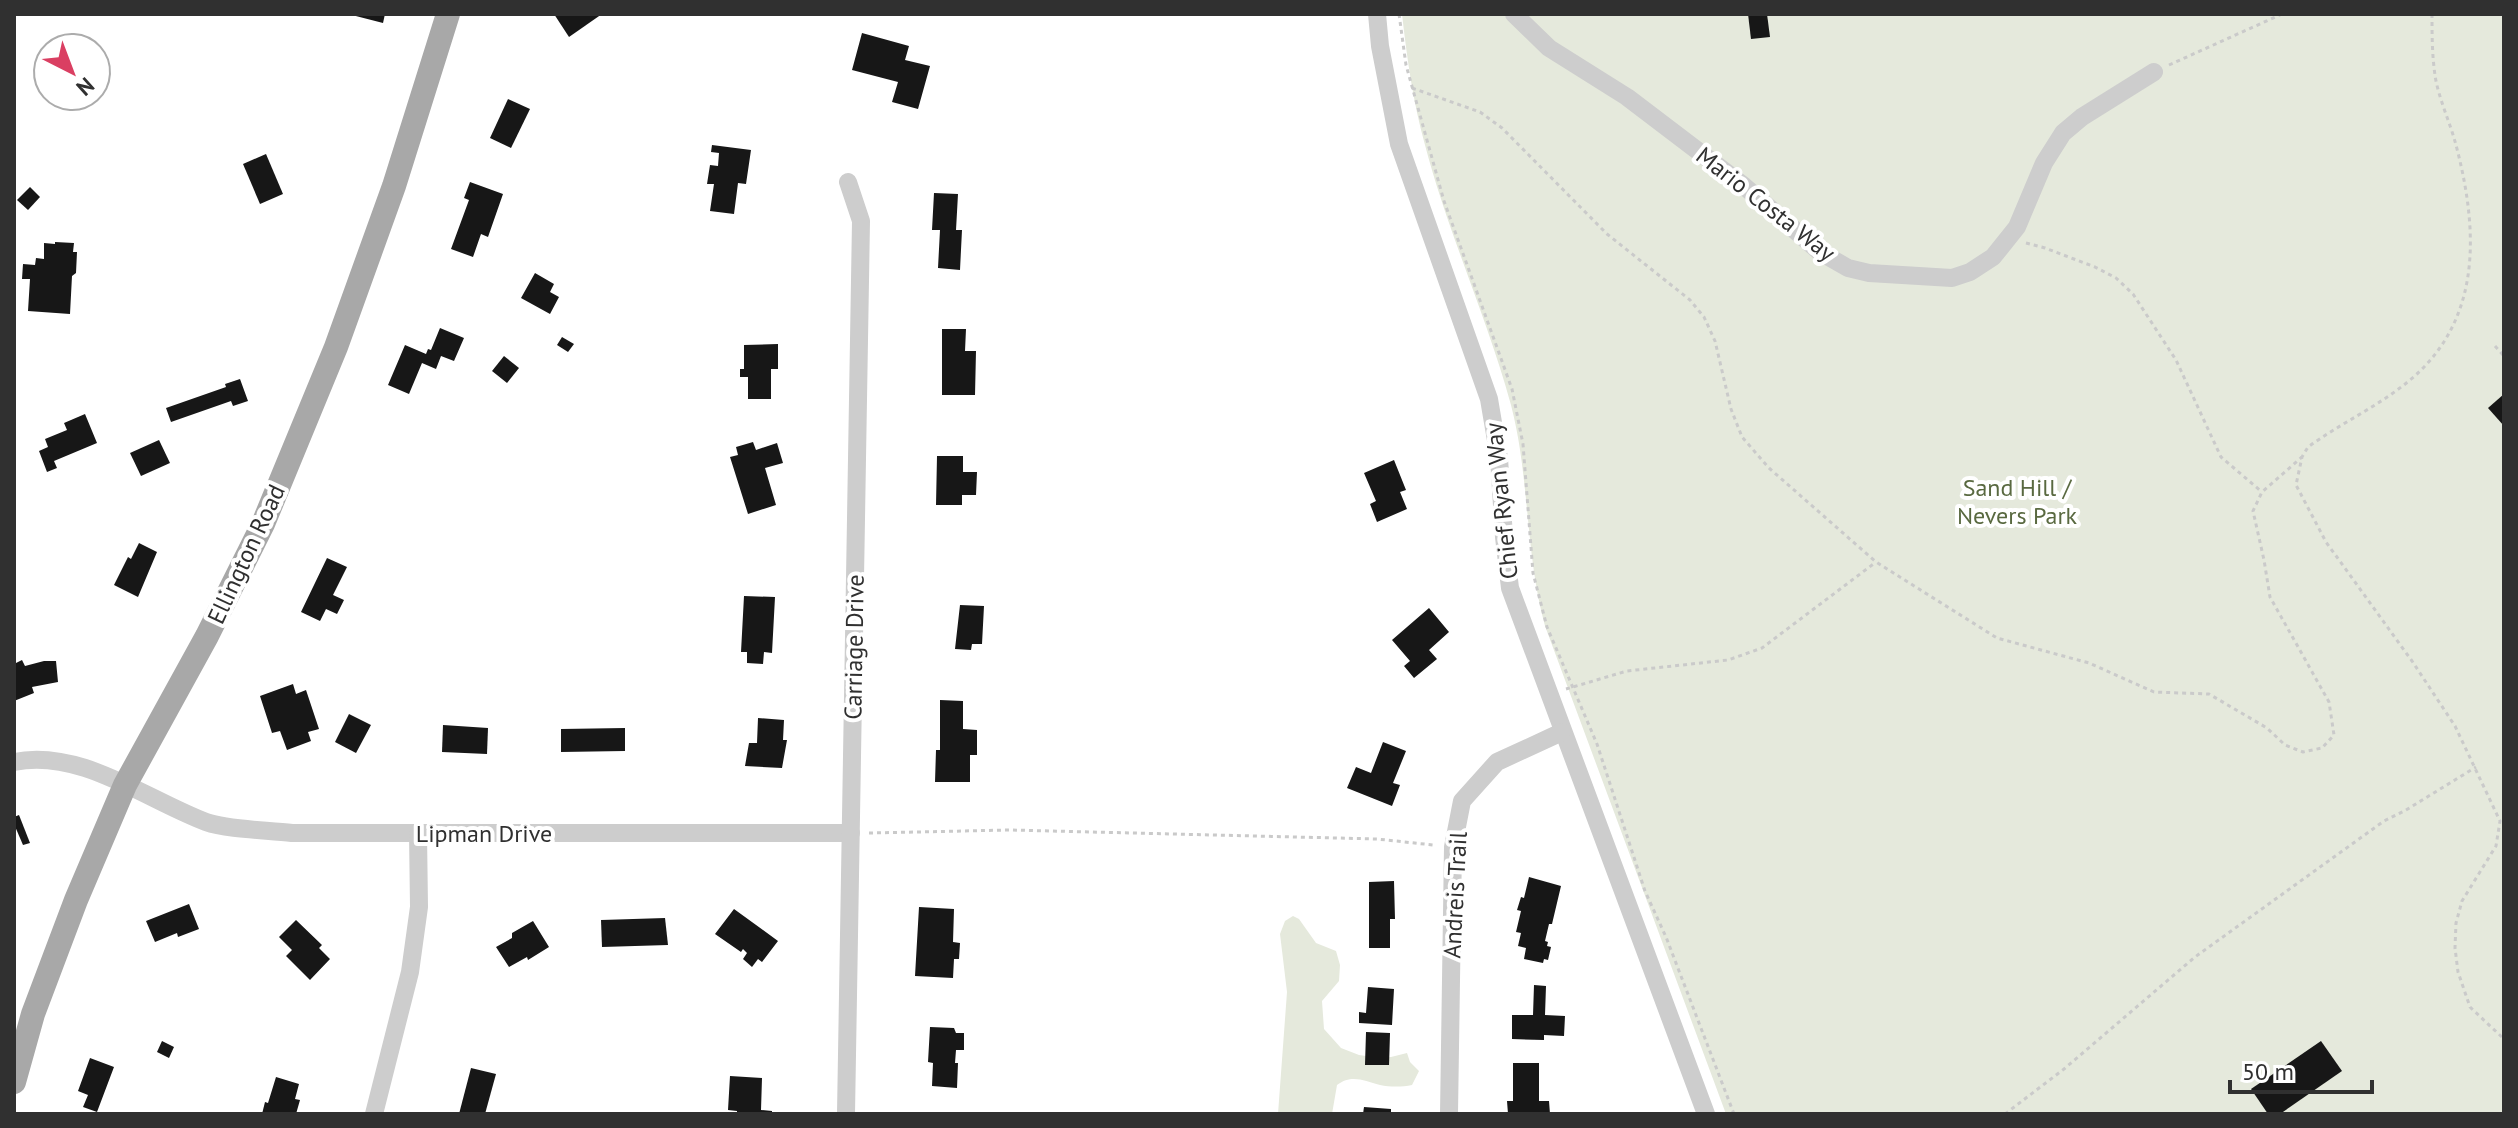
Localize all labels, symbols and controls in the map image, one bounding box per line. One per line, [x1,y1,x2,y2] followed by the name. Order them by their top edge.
[32,32,112,112] north arrow
[71,72,100,102] text: N
[1690,140,1842,268] street label: Mario Costa Way
[1477,421,1525,581] street label: Chief Ryan Way
[1957,472,2078,531] park label: Sand Hill / Nevers Park
[200,479,292,629] street label: Ellington Road
[837,574,871,720] street label: Carriage Drive
[416,818,552,849] street label: Lipman Drive
[1436,831,1474,959] street label: Andreis Trail
[2230,1044,2372,1094] scale bar
[2242,1056,2294,1087] text: 50 m

